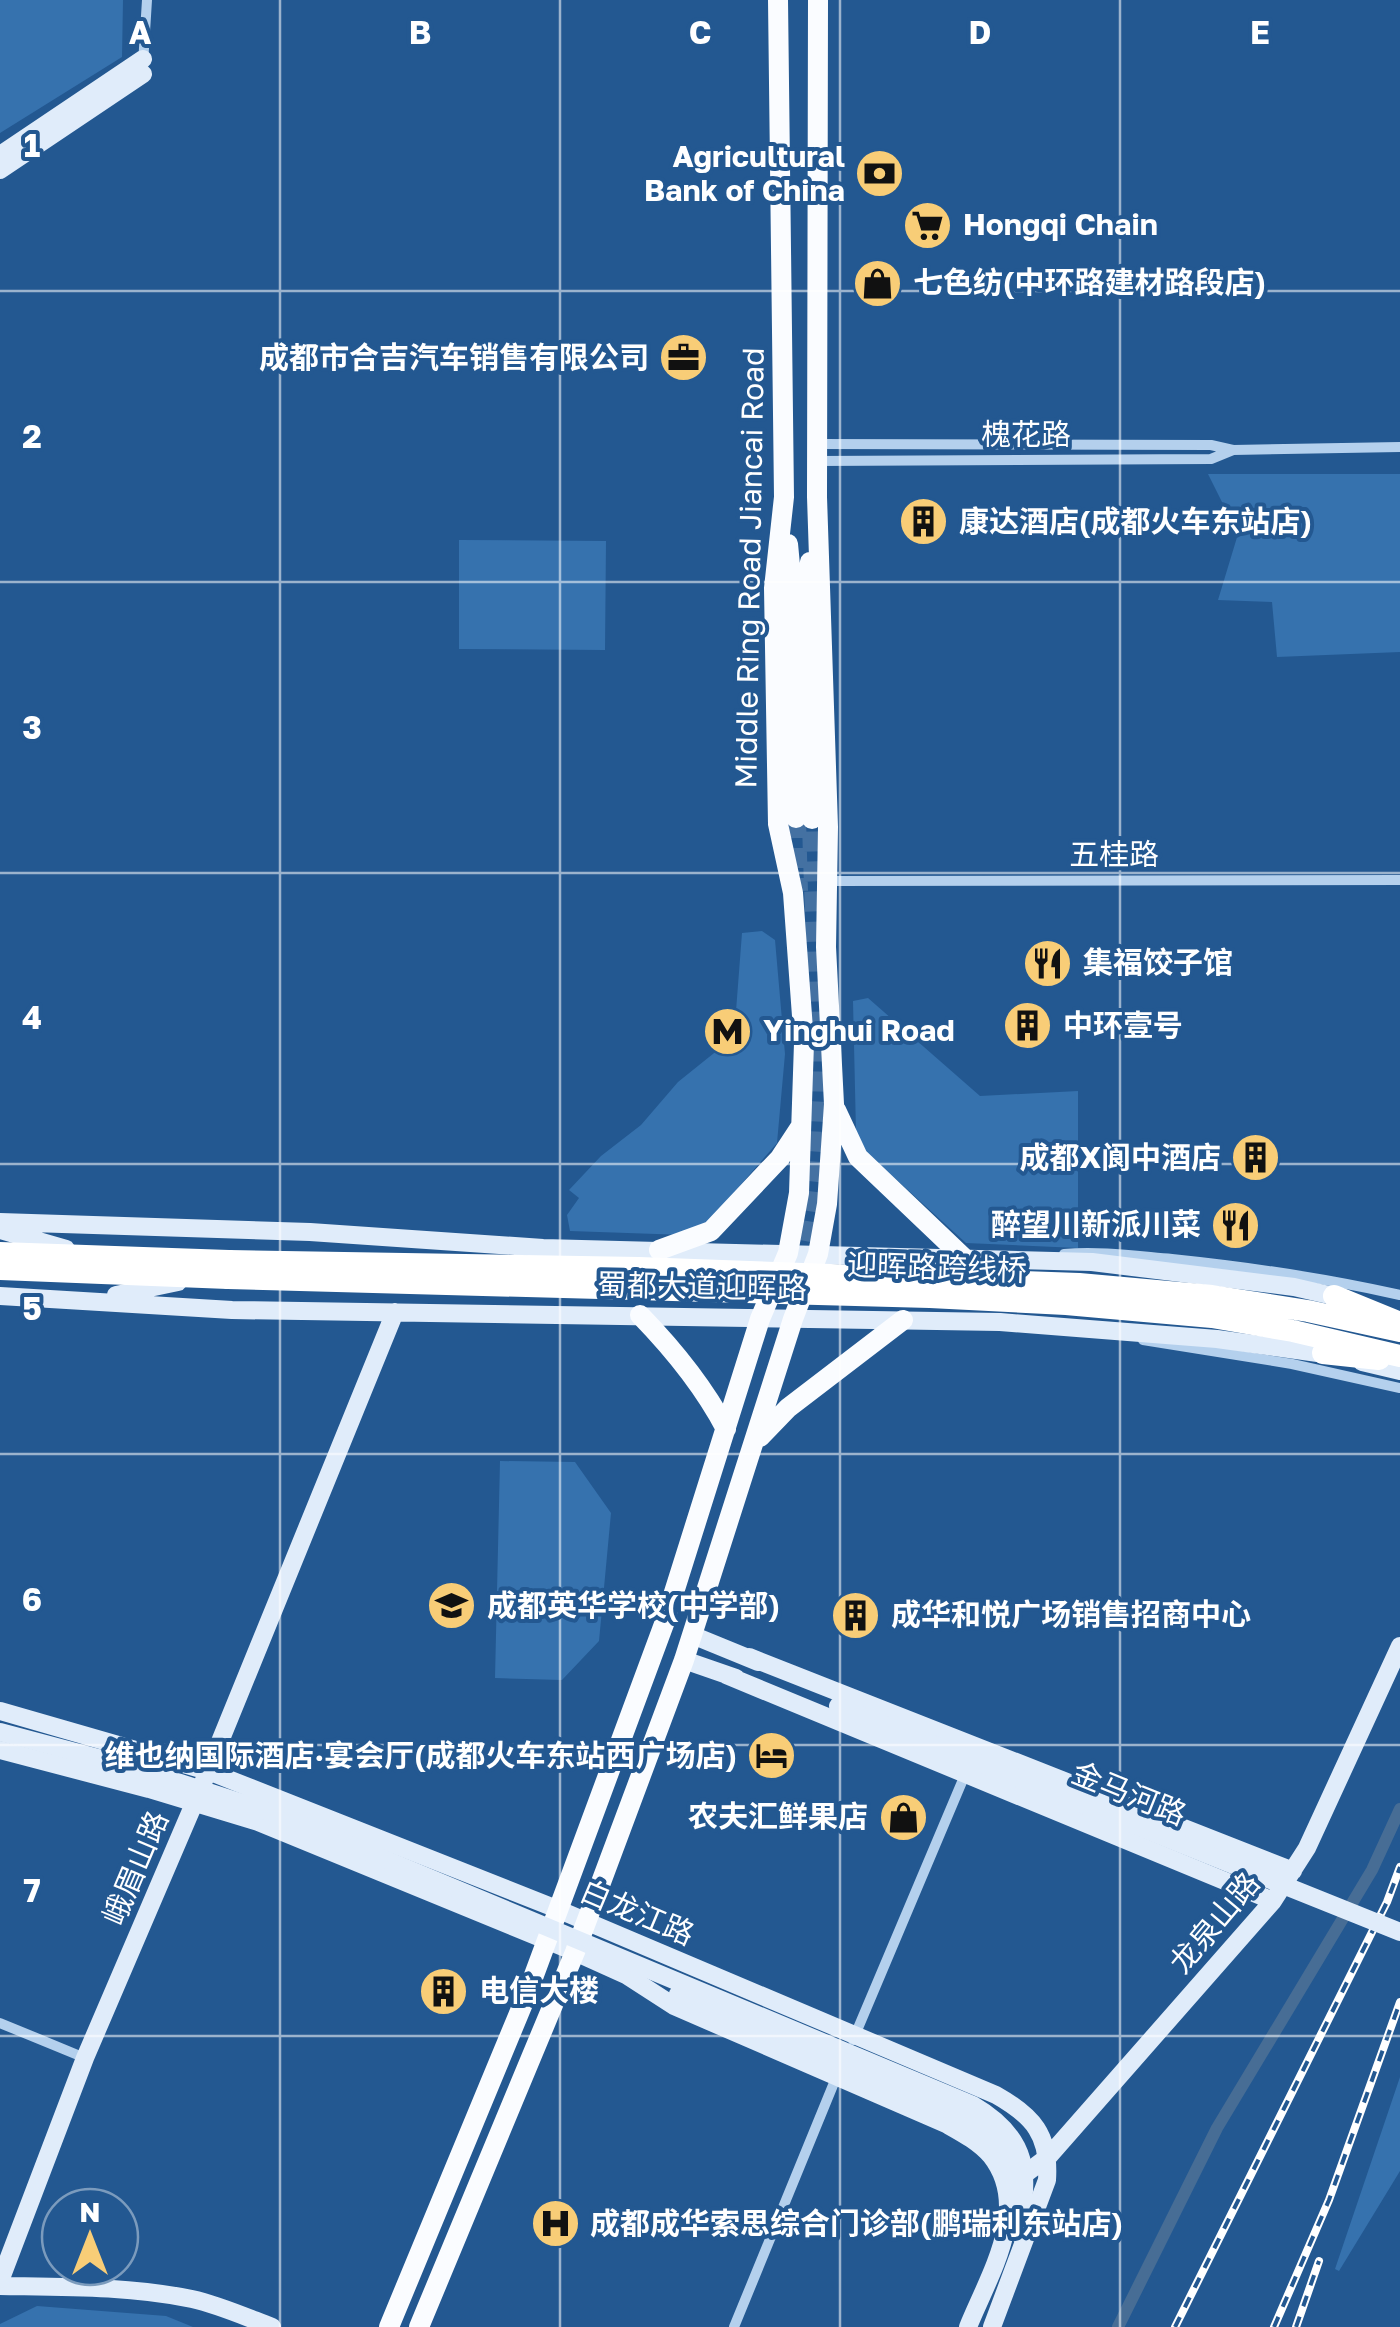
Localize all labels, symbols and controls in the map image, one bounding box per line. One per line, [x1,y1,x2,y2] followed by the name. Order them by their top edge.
[129,13,152,51] text: A
[409,13,431,51] text: B
[689,13,711,51] text: C
[969,13,991,51] text: D
[1250,13,1270,51] text: E
[24,126,40,164] text: 1
[644,138,845,208] place label: Agricultural Bank of China
[854,148,906,200] bank icon: Agricultural Bank of China
[902,199,954,251] supermarket icon: Hongqi Chain
[963,206,1158,242] place label: Hongqi Chain
[852,257,904,309] shop icon: 七色纺(中环路建材路段店)
[913,264,1266,300] place label: 七色纺(中环路建材路段店)
[658,332,710,384] office icon: 成都市合吉汽车销售有限公司
[259,339,649,375] place label: 成都市合吉汽车销售有限公司
[727,347,771,789] street label: Middle Ring Road Jiancai Road
[981,416,1071,452] street label: 槐花路
[22,417,42,455] text: 2
[898,496,950,548] building icon: 康达酒店(成都火车东站店)
[959,503,1312,539] place label: 康达酒店(成都火车东站店)
[22,708,42,746] text: 3
[1069,836,1159,872] street label: 五桂路
[1022,937,1074,989] restaurant icon: 集福饺子馆
[1083,944,1233,980] place label: 集福饺子馆
[22,998,42,1036] text: 4
[1002,1000,1054,1052] building icon: 中环壹号
[702,1005,754,1057] metro station icon: Yinghui Road
[1063,1007,1183,1043] place label: 中环壹号
[763,1012,955,1048] place label: Yinghui Road
[1230,1132,1282,1184] building icon: 成都X阆中酒店
[1019,1139,1221,1175] place label: 成都X阆中酒店
[1210,1199,1262,1251] restaurant icon: 醉望川新派川菜
[991,1206,1201,1242] place label: 醉望川新派川菜
[846,1246,1028,1288] street label: 迎晖路跨线桥
[597,1266,807,1306] street label: 蜀都大道迎晖路
[22,1289,42,1327] text: 5
[22,1580,42,1618] text: 6
[426,1580,478,1632] school or university icon: 成都英华学校(中学部)
[487,1587,780,1623] place label: 成都英华学校(中学部)
[830,1589,882,1641] building icon: 成华和悦广场销售招商中心
[891,1596,1251,1632] place label: 成华和悦广场销售招商中心
[746,1730,798,1782] hotel icon: 维也纳国际酒店·宴会厅(成都火车东站西广场店)
[105,1737,737,1773] place label: 维也纳国际酒店·宴会厅(成都火车东站西广场店)
[1067,1754,1192,1832] street label: 金马河路
[877,1791,929,1843] shop icon: 农夫汇鲜果店
[688,1798,868,1834] place label: 农夫汇鲜果店
[95,1805,175,1930] street label: 峨眉山路
[1162,1865,1267,1980] street label: 龙泉山路
[23,1871,41,1909] text: 7
[575,1872,700,1952] street label: 白龙江路
[418,1965,470,2017] building icon: 电信大楼
[479,1972,599,2008] place label: 电信大楼
[40,2187,140,2287] north arrow
[79,2195,101,2228] text: N
[529,2198,581,2250] hospital icon: 成都成华索思综合门诊部(鹏瑞利东站店)
[590,2205,1123,2241] place label: 成都成华索思综合门诊部(鹏瑞利东站店)

